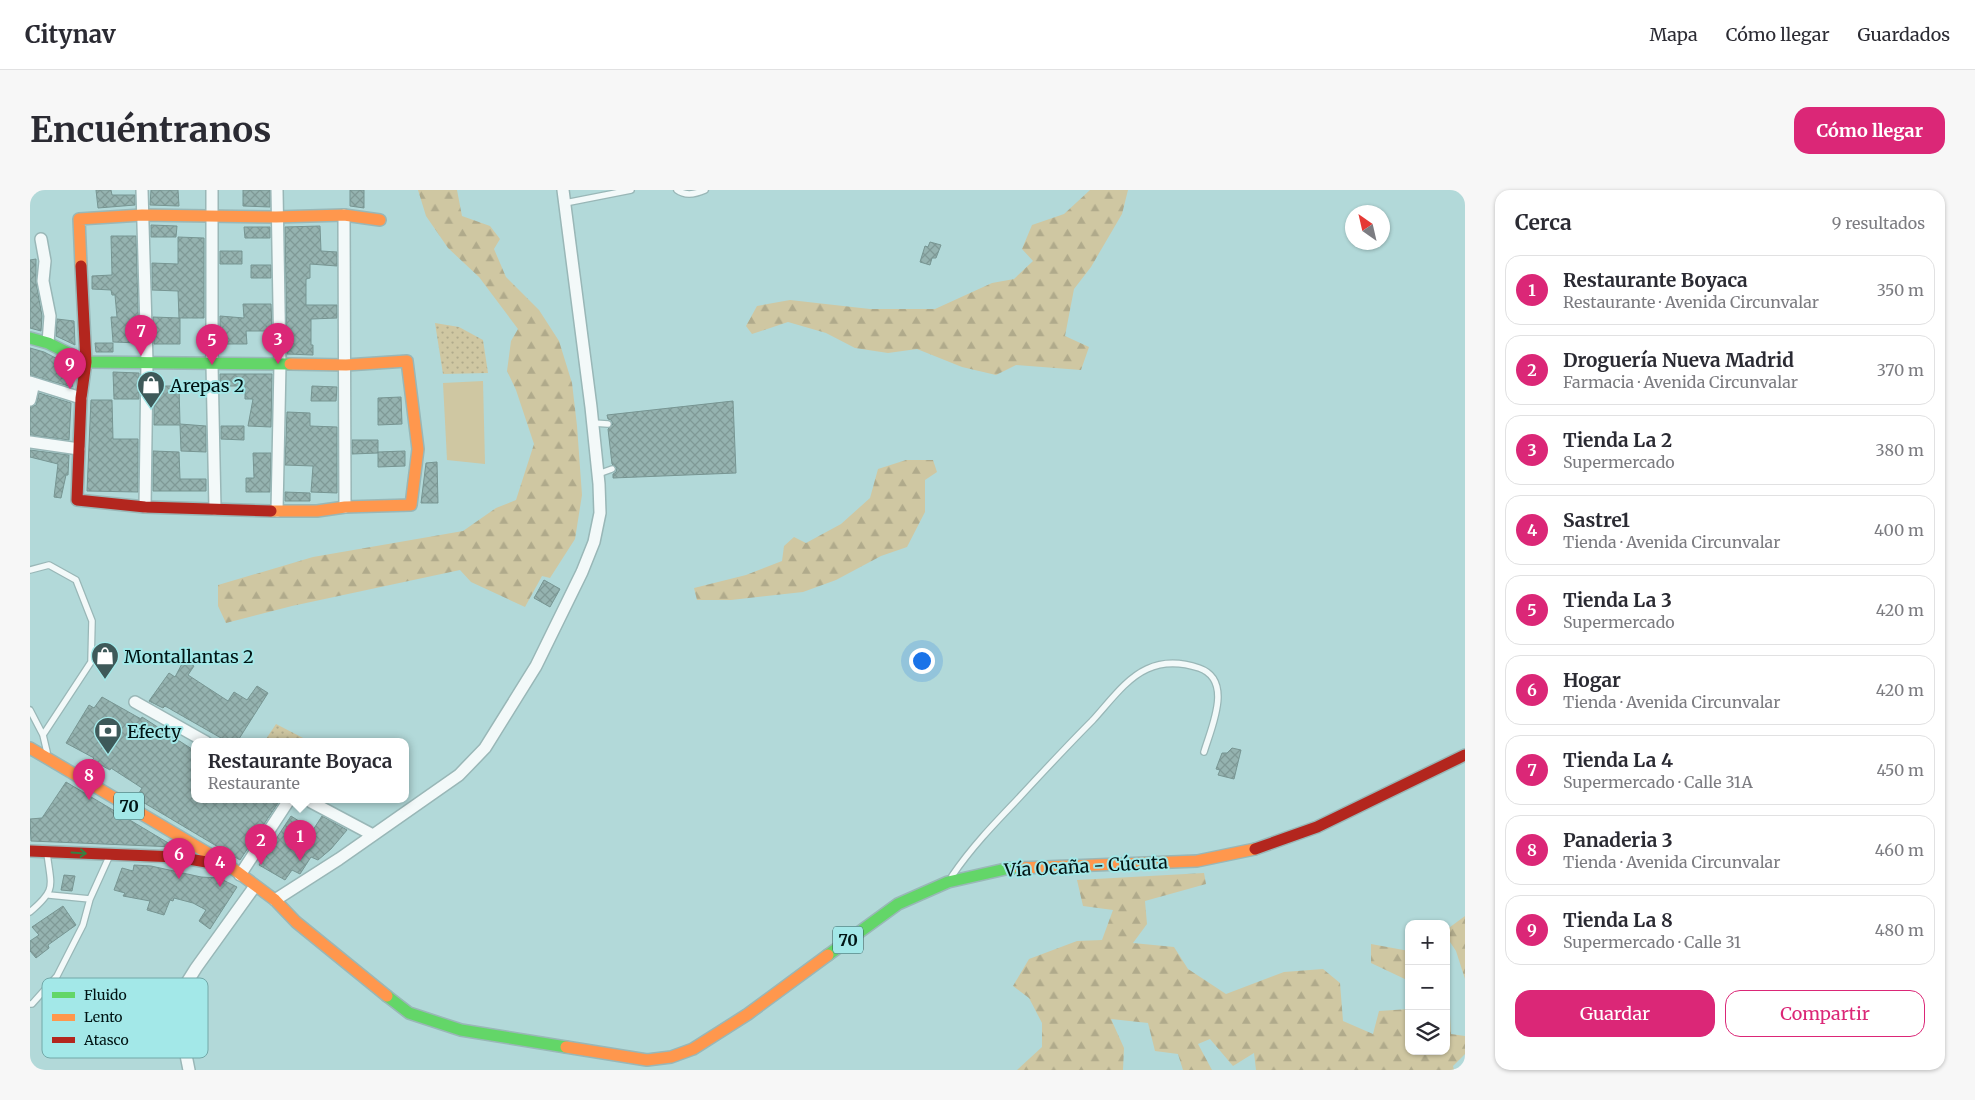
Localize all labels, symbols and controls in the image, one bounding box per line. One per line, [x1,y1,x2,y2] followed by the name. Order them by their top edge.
[25,19,116,50] text: Citynav
[1649,23,1698,46] text: Mapa
[1726,23,1829,46] text: Cómo llegar
[1857,23,1950,46] text: Guardados
[1794,107,1945,154] button: Cómo llegar
[30,108,271,152] text: Encuéntranos
[1345,205,1390,250] north arrow
[1515,209,1572,236] text: Cerca
[1832,213,1925,233] text: 9 resultados
[1563,268,1748,292] text: Restaurante Boyaca
[1528,280,1536,300] text: 1
[1877,280,1924,300] text: 350 m
[1563,292,1819,312] text: Restaurante · Avenida Circunvalar
[125,315,157,356] pin: 7
[262,323,294,364] pin: 3
[196,324,228,365] pin: 5
[54,348,86,389] pin: 9
[1563,348,1794,372] text: Droguería Nueva Madrid
[1527,360,1537,380] text: 2
[1877,360,1924,380] text: 370 m
[136,370,166,409] shop icon: Arepas 2
[1563,372,1798,392] text: Farmacia · Avenida Circunvalar
[169,374,245,397] place label: Arepas 2
[1563,428,1672,452] text: Tienda La 2
[1527,440,1537,460] text: 3
[1876,440,1924,460] text: 380 m
[1563,452,1675,472] text: Supermercado
[1563,508,1630,532] text: Sastre1
[1527,520,1537,540] text: 4
[1874,520,1924,540] text: 400 m
[1563,532,1780,552] text: Tienda · Avenida Circunvalar
[1563,588,1672,612] text: Tienda La 3
[1527,600,1537,620] text: 5
[1876,600,1924,620] text: 420 m
[1563,612,1675,632] text: Supermercado
[90,641,120,680] shop icon: Montallantas 2
[124,645,254,668] place label: Montallantas 2
[909,648,935,674] your location
[1563,668,1621,692] text: Hogar
[1527,680,1537,700] text: 6
[1876,680,1924,700] text: 420 m
[1563,692,1780,712] text: Tienda · Avenida Circunvalar
[93,716,123,755] bank icon: Efecty
[127,720,182,743] place label: Efecty
[191,738,409,803] popup
[1563,748,1673,772] text: Tienda La 4
[208,749,392,773] text: Restaurante Boyaca
[73,759,105,800] pin: 8
[1527,760,1537,780] text: 7
[1876,760,1924,780] text: 450 m
[1563,772,1753,792] text: Supermercado · Calle 31A
[208,773,300,793] text: Restaurante
[114,792,144,820] road number: 70
[284,820,316,861] pin: 1
[245,824,277,865] pin: 2
[1563,828,1673,852] text: Panaderia 3
[163,838,195,879] pin: 6
[1527,840,1537,860] text: 8
[1875,840,1924,860] text: 460 m
[204,846,236,887] pin: 4
[70,848,86,857] one-way arrow
[1003,850,1169,882] street label: Vía Ocaña - Cúcuta
[1563,852,1780,872] text: Tienda · Avenida Circunvalar
[1563,908,1673,932] text: Tienda La 8
[1405,920,1450,1055] map controls
[1405,920,1450,965] button: +
[1527,920,1537,940] text: 9
[1875,920,1924,940] text: 480 m
[833,926,863,954] road number: 70
[1563,932,1741,952] text: Supermercado · Calle 31
[1405,965,1450,1010] button: −
[42,978,208,1058] legend
[84,986,127,1004] text: Fluido
[1515,990,1715,1037] button: Guardar
[1725,990,1925,1037] button: Compartir
[84,1008,123,1026] text: Lento
[1405,1010,1450,1055] button: layers
[83,1031,129,1049] text: Atasco

